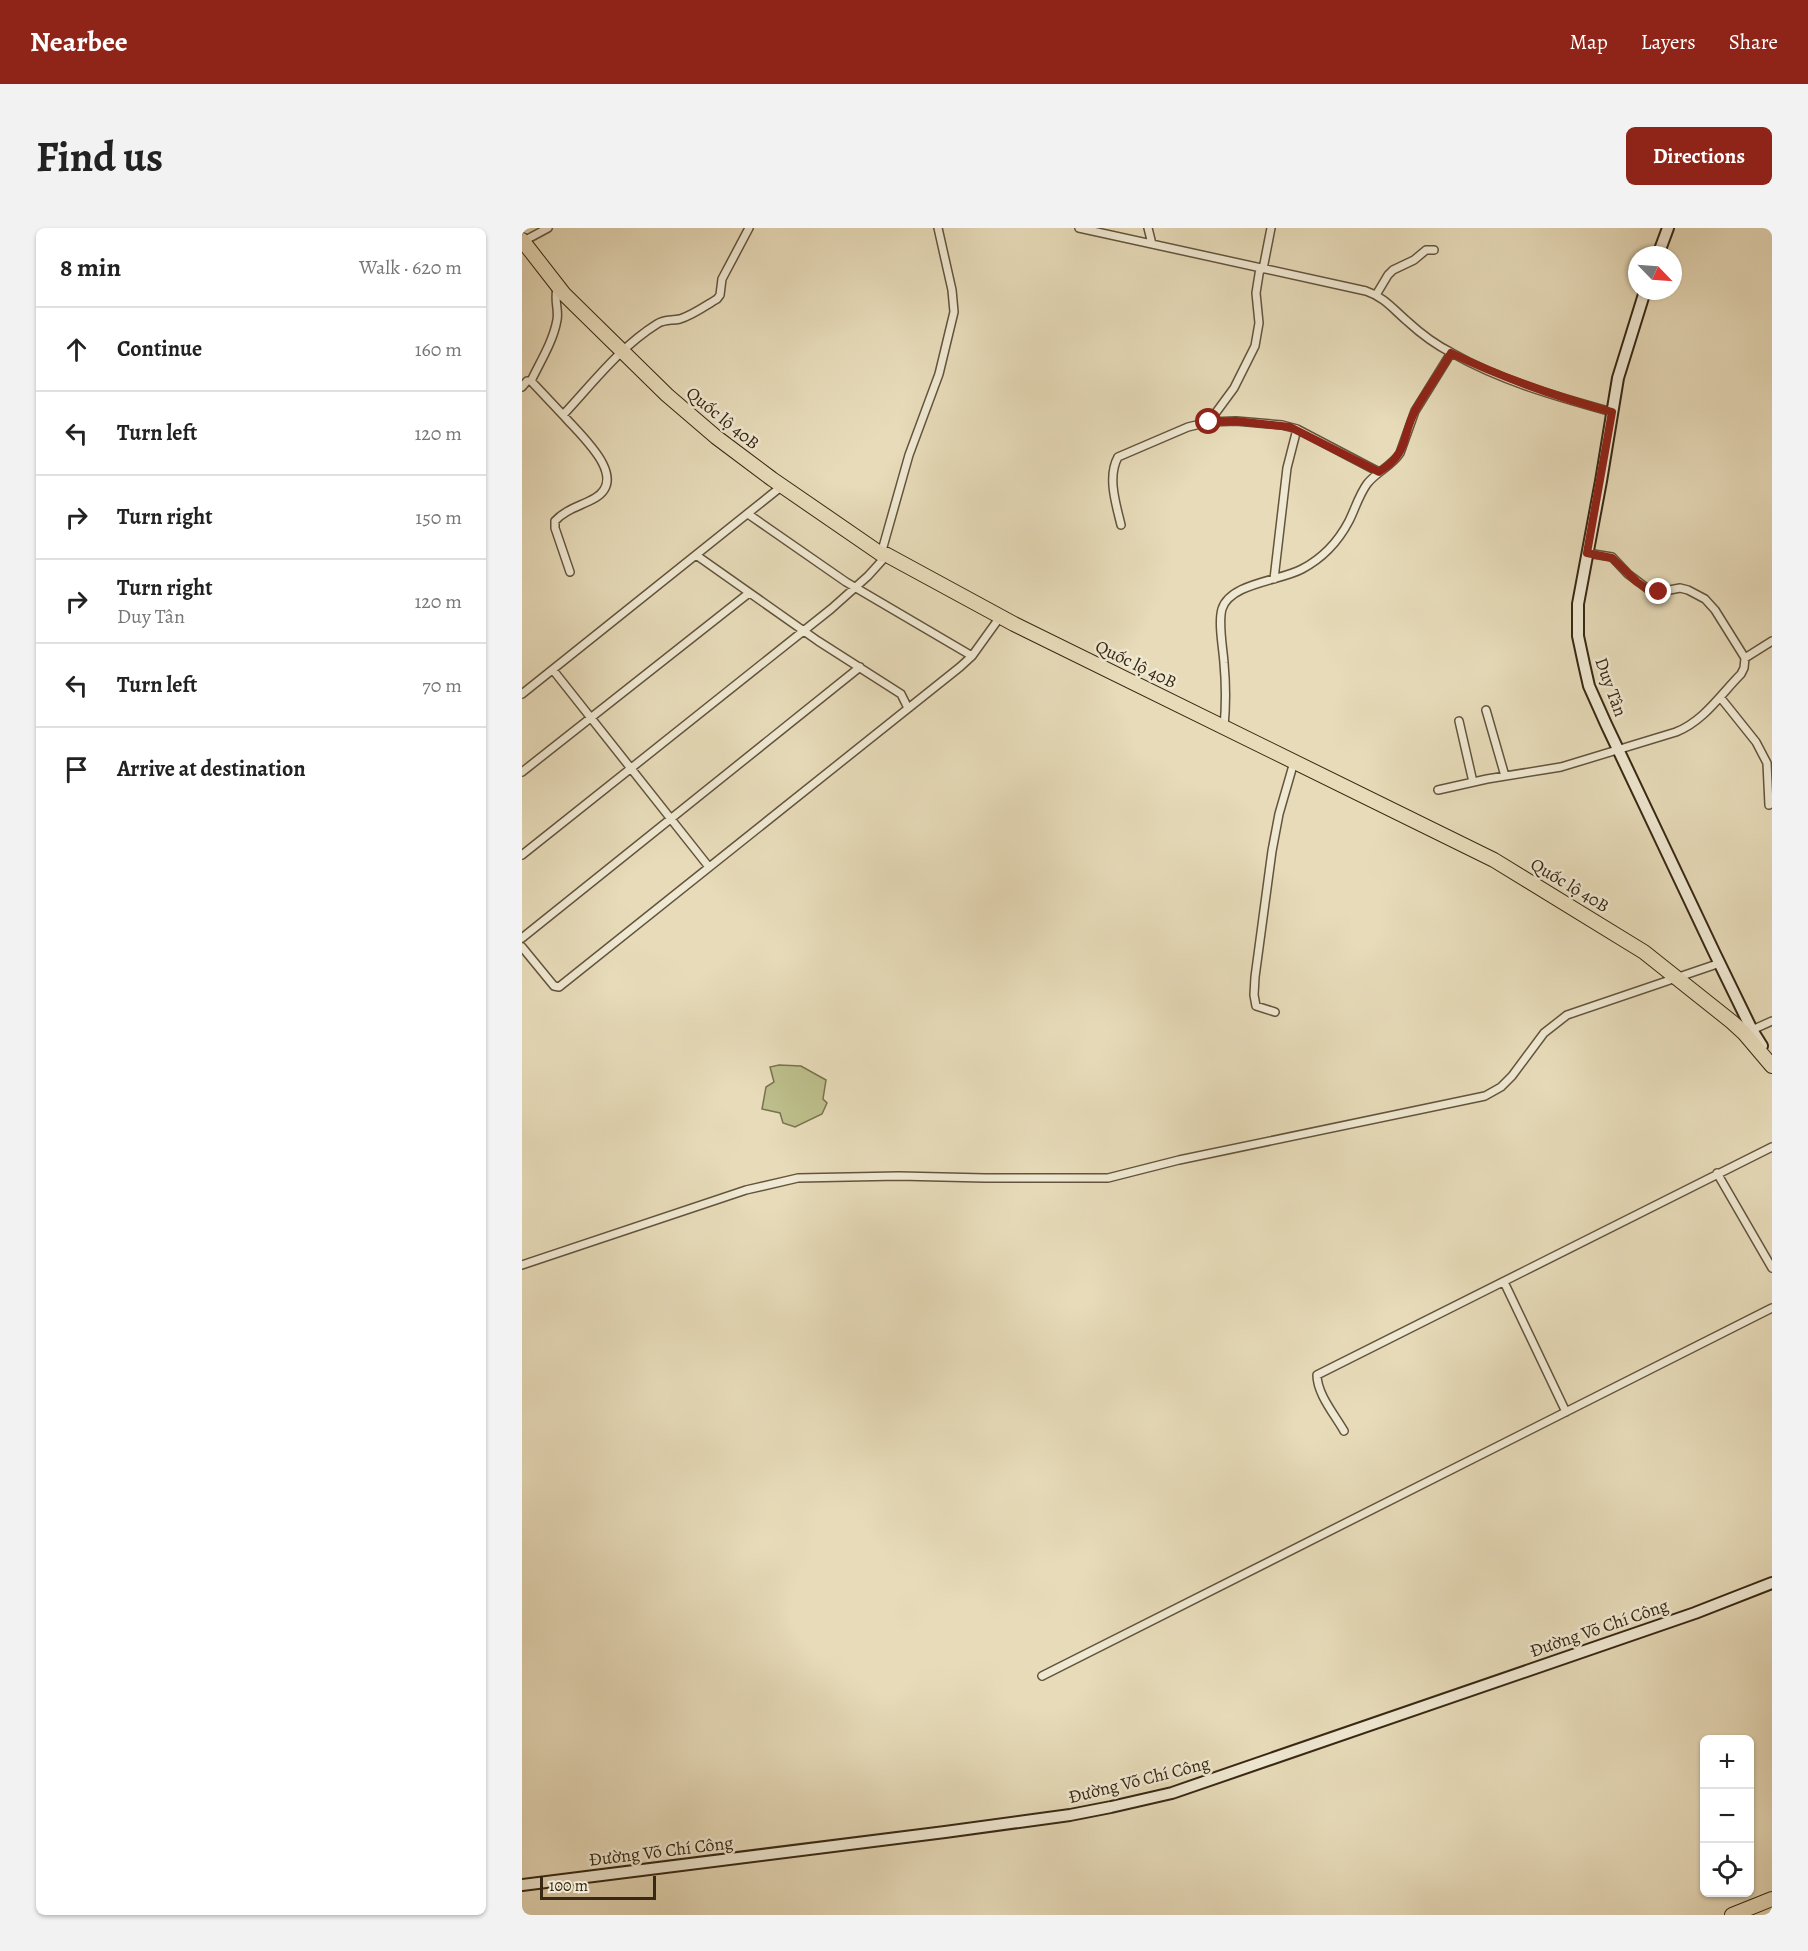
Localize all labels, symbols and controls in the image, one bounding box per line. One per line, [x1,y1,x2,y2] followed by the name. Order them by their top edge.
[30,23,128,61] text: Nearbee
[1569,28,1608,56] text: Map
[1641,28,1696,56] text: Layers
[1729,28,1778,56] text: Share
[1626,127,1772,185] button: Directions
[36,128,163,185] text: Find us
[1628,246,1682,300] north arrow
[60,250,121,285] text: 8 min
[359,254,462,281] text: Walk · 620 m
[60,333,93,366] icon: ahead
[117,334,202,364] text: Continue
[415,336,462,363] text: 160 m
[681,381,765,455] street label: Quốc lộ 40B
[1195,408,1221,434] route start
[60,417,93,450] icon: left
[117,418,197,448] text: Turn left
[414,420,462,447] text: 120 m
[60,501,93,534] icon: right
[117,502,213,532] text: Turn right
[415,504,462,531] text: 150 m
[117,573,213,603] text: Turn right
[1645,578,1671,604] route end
[60,585,93,618] icon: right
[414,588,462,615] text: 120 m
[117,603,185,630] text: Duy Tân
[1091,634,1181,694] street label: Quốc lộ 40B
[1589,654,1633,720] street label: Duy Tân
[60,669,93,702] icon: left
[117,670,197,700] text: Turn left
[422,672,462,699] text: 70 m
[60,753,93,786] icon: arrive
[117,754,306,784] text: Arrive at destination
[1526,852,1614,918] street label: Quốc lộ 40B
[1527,1593,1671,1663] street label: Đường Võ Chí Công
[1700,1735,1754,1897] map controls
[1700,1735,1754,1789] button: +
[1066,1751,1212,1809] street label: Đường Võ Chí Công
[1700,1789,1754,1843] button: −
[588,1830,734,1872] street label: Đường Võ Chí Công
[1700,1843,1754,1897] button: locate
[540,1873,656,1900] scale bar
[549,1875,588,1897] text: 100 m

